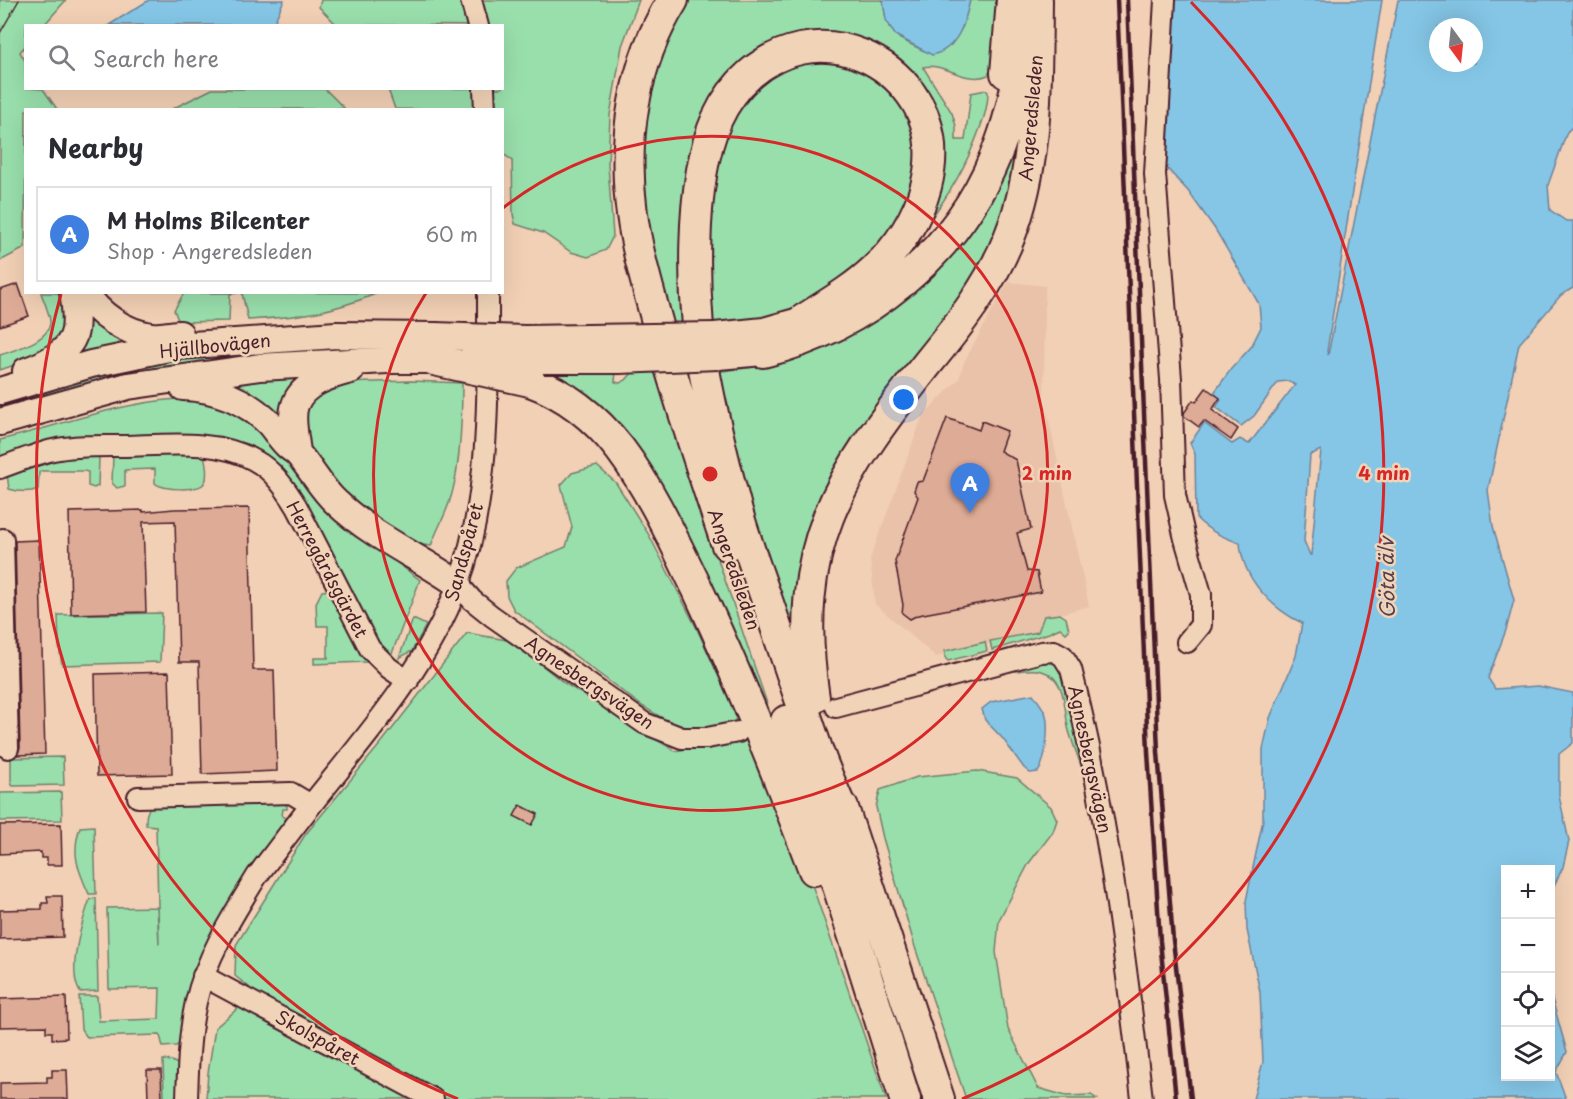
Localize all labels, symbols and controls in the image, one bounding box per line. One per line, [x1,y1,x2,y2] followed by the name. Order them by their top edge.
[1429,18,1483,72] north arrow
[24,24,504,90] search box
[45,41,78,74] icon: search
[93,41,219,74] text: Search here
[1011,54,1049,182] street label: Angeredsleden
[48,128,143,167] text: Nearby
[107,203,310,236] text: M Holms Bilcenter
[62,219,77,249] text: A
[426,219,478,249] text: 60 m
[107,236,313,266] text: Shop · Angeredsleden
[158,326,272,364] street label: Hjällbovägen
[889,385,918,414] your location
[1022,459,1072,486] text: 2 min
[1358,459,1410,486] text: 4 min
[700,464,720,484] centre of rings
[950,464,990,513] pin: A
[280,496,376,642] street label: Herregårdsgärdet
[437,500,489,604] street label: Sandspåret
[702,505,768,633] street label: Angeredsleden
[1370,535,1402,619] water label: Göta älv
[520,629,660,735] street label: Agnesbergsvägen
[1062,683,1120,835] street label: Agnesbergsvägen
[1501,865,1555,1081] map controls
[1501,865,1555,919] button: +
[1501,919,1555,973] button: −
[1501,973,1555,1027] button: locate
[271,1003,365,1071] street label: Skolspåret
[1501,1027,1555,1081] button: layers

